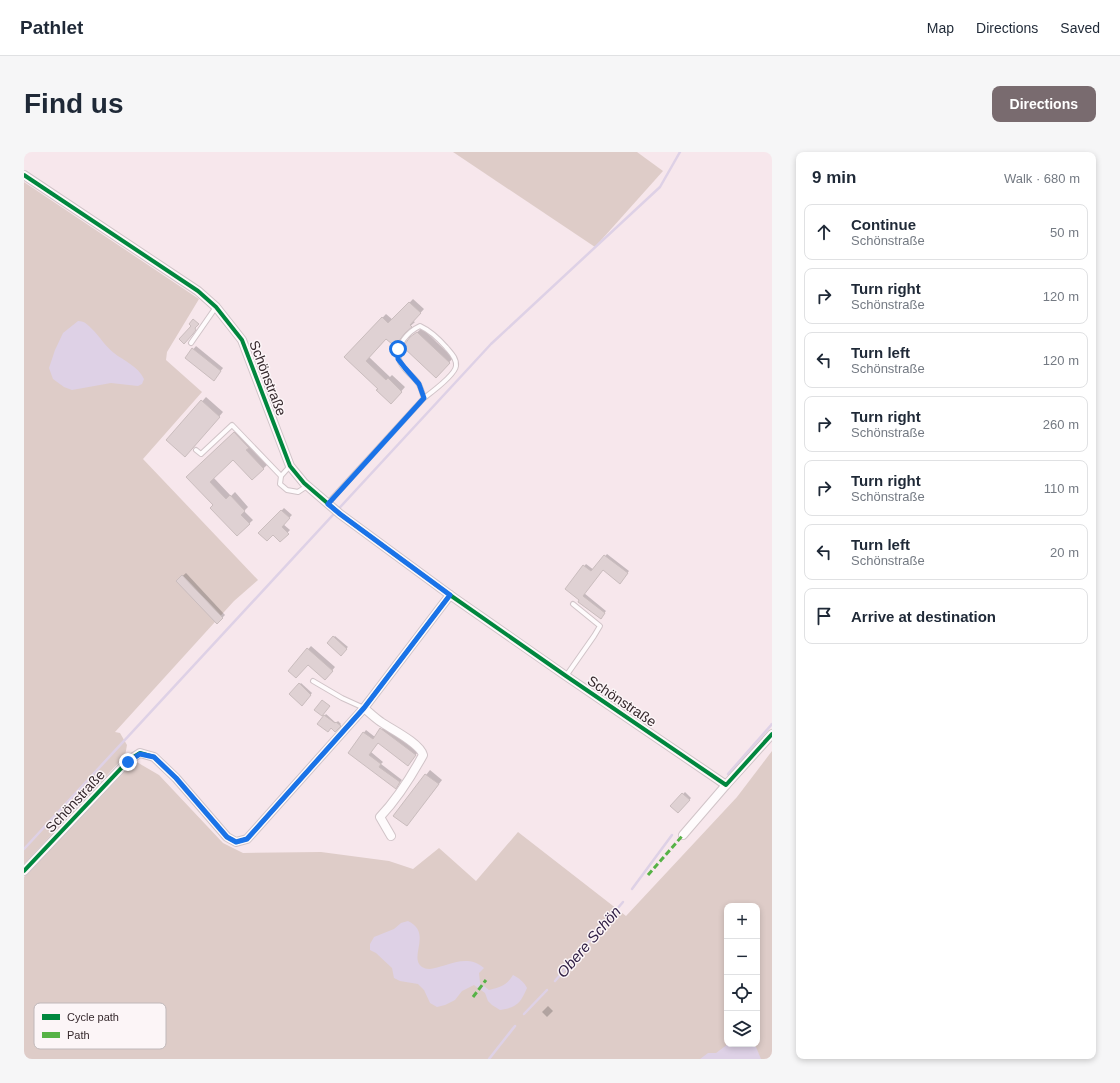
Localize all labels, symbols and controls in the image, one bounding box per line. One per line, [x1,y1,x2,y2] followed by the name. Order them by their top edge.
[20,17,83,38] text: Pathlet
[927,20,954,36] text: Map
[976,20,1038,36] text: Directions
[1060,20,1100,36] text: Saved
[992,86,1096,122] button: Directions
[24,88,124,119] text: Find us
[812,168,856,187] text: 9 min
[1004,171,1080,186] text: Walk · 680 m
[851,216,916,233] text: Continue
[813,221,835,243] icon: ahead
[1050,225,1079,240] text: 50 m
[851,233,925,248] text: Schönstraße
[851,280,921,297] text: Turn right
[813,285,835,307] icon: right
[1043,289,1079,304] text: 120 m
[851,297,925,312] text: Schönstraße
[246,338,290,418] street label: Schönstraße
[389,340,407,358] route start
[851,344,910,361] text: Turn left
[813,349,835,371] icon: left
[1043,353,1079,368] text: 120 m
[851,361,925,376] text: Schönstraße
[851,408,921,425] text: Turn right
[813,413,835,435] icon: right
[1043,417,1079,432] text: 260 m
[851,425,925,440] text: Schönstraße
[851,472,921,489] text: Turn right
[813,477,835,499] icon: right
[1044,481,1079,496] text: 110 m
[851,489,925,504] text: Schönstraße
[851,536,910,553] text: Turn left
[813,541,835,563] icon: left
[1050,545,1079,560] text: 20 m
[851,553,925,568] text: Schönstraße
[813,605,835,627] icon: arrive
[851,608,996,625] text: Arrive at destination
[585,672,660,730] street label: Schönstraße
[119,753,137,771] route end
[42,766,108,835] street label: Schönstraße
[553,903,624,981] water label: Obere Schön
[724,903,760,1047] map controls
[724,903,760,939] button: +
[724,939,760,975] button: −
[724,975,760,1011] button: locate
[34,1003,166,1049] legend
[67,1011,119,1023] text: Cycle path
[724,1011,760,1047] button: layers
[67,1029,90,1041] text: Path

